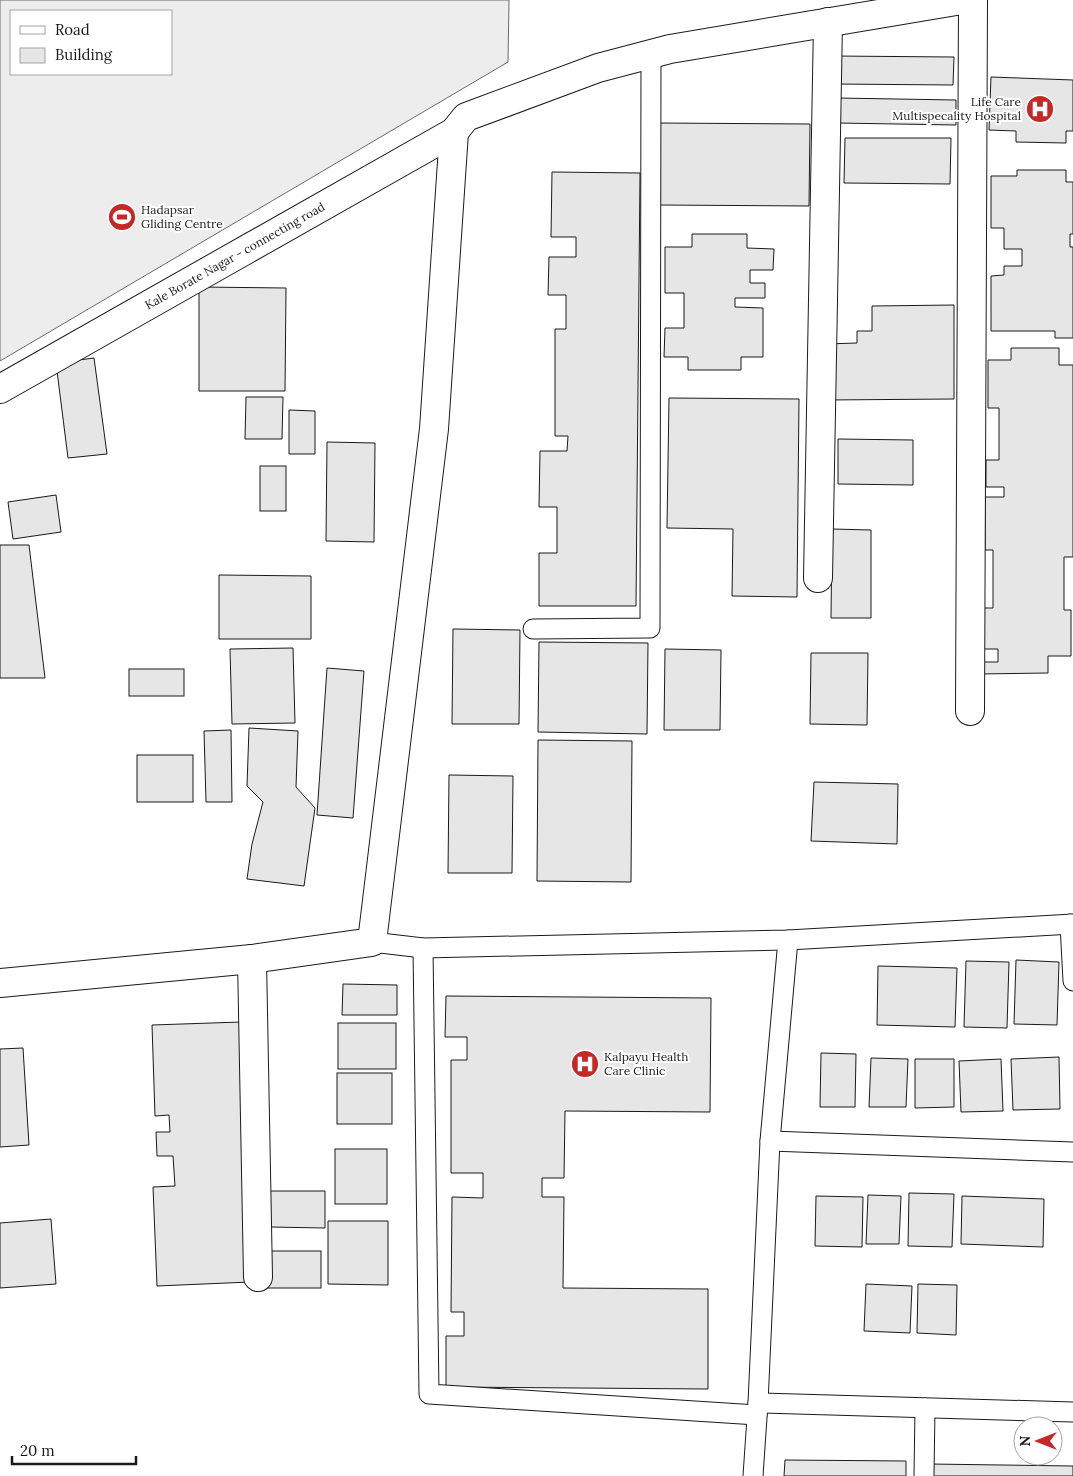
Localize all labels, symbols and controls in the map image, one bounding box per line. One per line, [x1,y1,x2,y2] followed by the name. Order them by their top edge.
[10,10,172,75] legend
[55,20,90,39] text: Road
[55,45,113,64] text: Building
[892,94,1021,123] place label: Life Care Multispecality Hospital
[1025,94,1055,124] hospital icon: Life Care Multispecality Hospital
[142,199,327,312] street label: Kale Borate Nagar - connecting road
[107,202,137,232] sports icon: Hadapsar Gliding Centre
[141,202,223,231] place label: Hadapsar Gliding Centre
[570,1049,600,1079] hospital icon: Kalpayu Health Care Clinic
[604,1049,688,1078] place label: Kalpayu Health Care Clinic
[1013,1416,1063,1466] north arrow
[12,1434,136,1466] scale bar
[1016,1435,1034,1446] text: N
[20,1441,55,1460] text: 20 m

